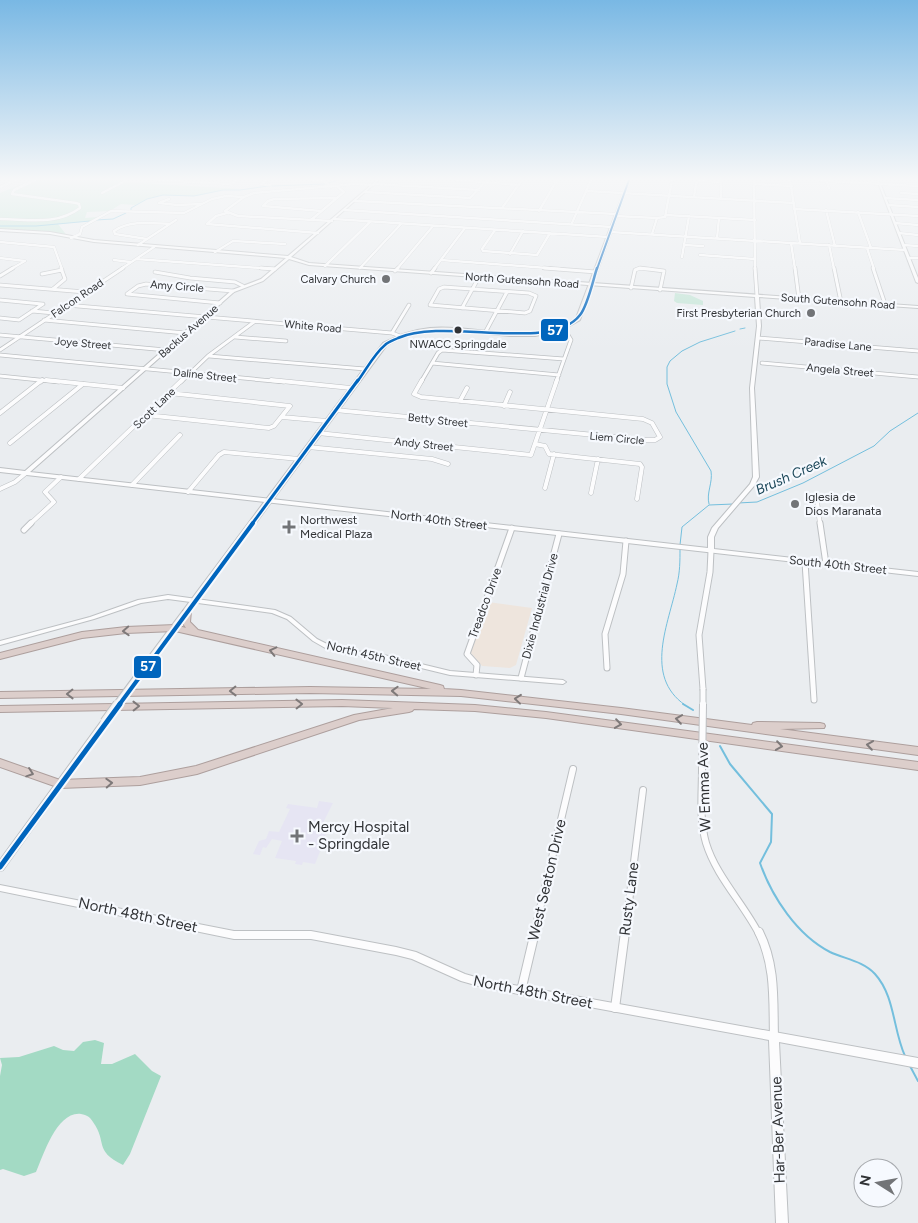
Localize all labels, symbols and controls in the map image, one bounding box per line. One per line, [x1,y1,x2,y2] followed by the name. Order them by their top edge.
[465,270,579,291] street label: North Gutensohn Road
[301,273,376,286] place label: Calvary Church
[380,273,392,285] marker: Calvary Church
[49,276,106,321] street label: Falcon Road
[150,278,204,295] street label: Amy Circle
[780,291,896,312] street label: South Gutensohn Road
[156,302,221,361] street label: Backus Avenue
[677,307,801,320] place label: First Presbyterian Church
[805,307,817,319] marker: First Presbyterian Church
[284,318,342,335] street label: White Road
[540,318,569,342] line badge: 57
[547,322,563,339] text: 57
[453,325,463,335] marker: NWACC Springdale
[54,335,112,352] street label: Joye Street
[804,335,872,354] street label: Paradise Lane
[409,338,507,351] place label: NWACC Springdale
[806,361,874,380] street label: Angela Street
[173,366,237,385] street label: Daline Street
[131,385,178,432] street label: Scott Lane
[407,411,469,430] street label: Betty Street
[589,430,645,447] street label: Liem Circle
[394,435,454,454] street label: Andy Street
[753,452,830,499] water label: Brush Creek
[805,490,881,518] place label: Iglesia de Dios Maranata
[789,498,801,510] marker: Iglesia de Dios Maranata
[390,507,489,533] street label: North 40th Street
[300,513,372,541] place label: Northwest Medical Plaza
[282,520,296,534] marker: Northwest Medical Plaza
[519,551,561,661] street label: Dixie Industrial Drive
[788,553,888,577] street label: South 40th Street
[466,565,504,640] street label: Treadco Drive
[122,625,130,636] one-way arrow
[325,638,423,674] street label: North 45th Street
[269,646,278,657] one-way arrow
[133,655,162,679] line badge: 57
[140,658,156,675] text: 57
[228,686,236,696] one-way arrow
[391,686,398,696] one-way arrow
[66,689,74,699] one-way arrow
[514,694,522,705] one-way arrow
[295,699,303,709] one-way arrow
[132,701,140,711] one-way arrow
[675,714,684,724] one-way arrow
[614,718,622,729] one-way arrow
[865,740,874,750] one-way arrow
[775,741,783,751] one-way arrow
[693,742,715,832] street label: W Emma Ave
[25,768,34,778] one-way arrow
[106,778,113,788] one-way arrow
[524,817,570,943] street label: West Seaton Drive
[308,818,409,853] place label: Mercy Hospital - Springdale
[290,829,304,843] marker: Mercy Hospital - Springdale
[616,861,642,937] street label: Rusty Lane
[77,894,200,936] street label: North 48th Street
[472,972,595,1012] street label: North 48th Street
[767,1076,789,1184] street label: Har-Ber Avenue
[853,1158,903,1208] north arrow
[856,1174,875,1188] text: N

